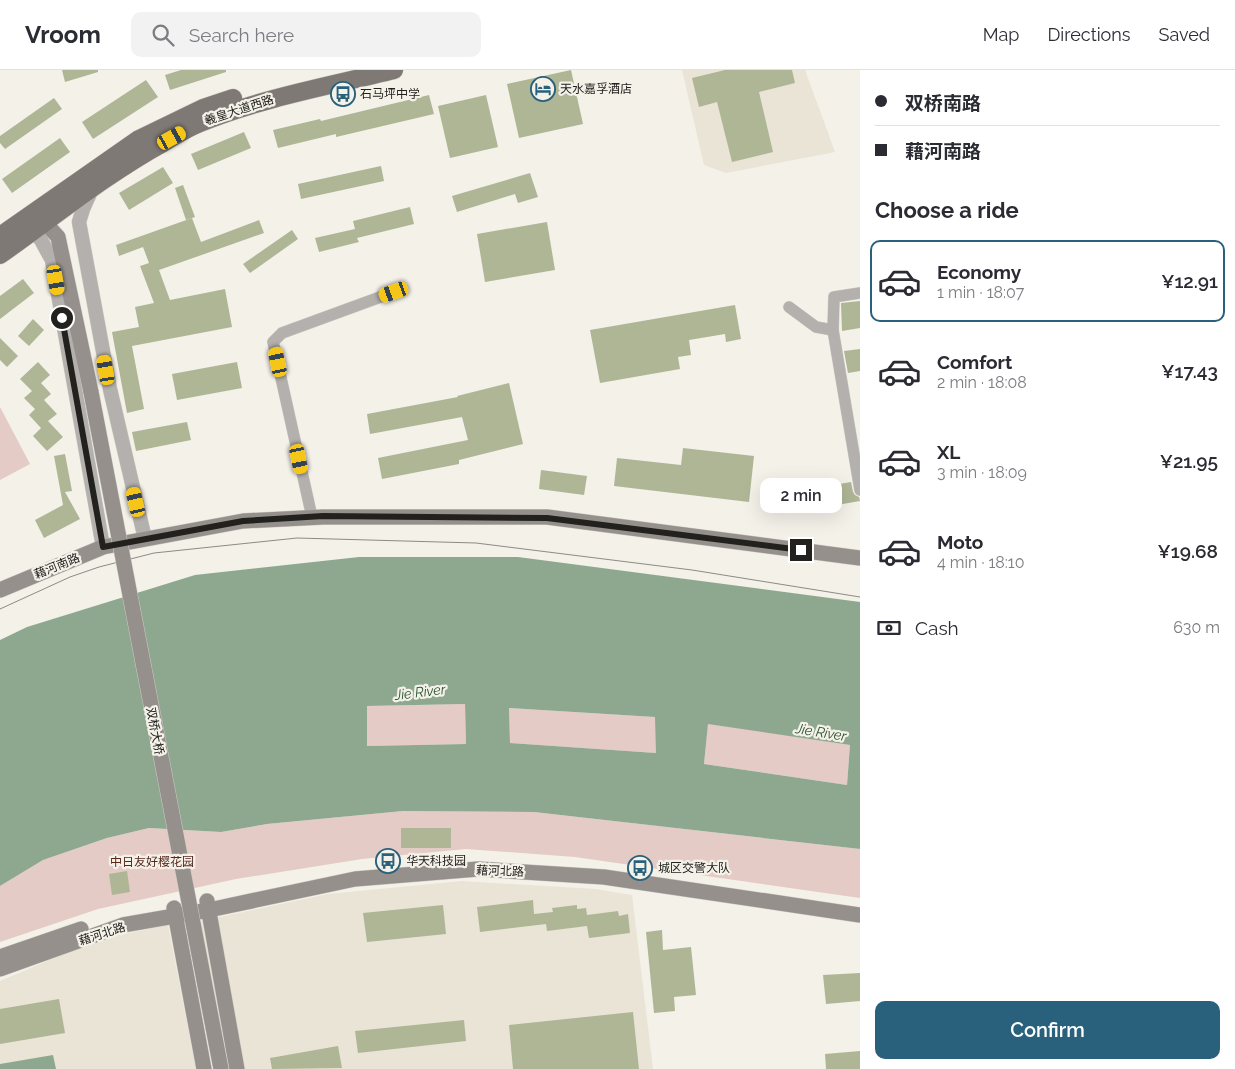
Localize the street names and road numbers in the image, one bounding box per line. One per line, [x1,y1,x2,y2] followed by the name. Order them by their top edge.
[203,92,275,128] street label: 羲皇大道西路
[32,551,82,581] street label: 藉河南路
[144,706,166,756] street label: 双桥大桥
[476,863,524,879] street label: 藉河北路
[77,920,127,948] street label: 藉河北路

